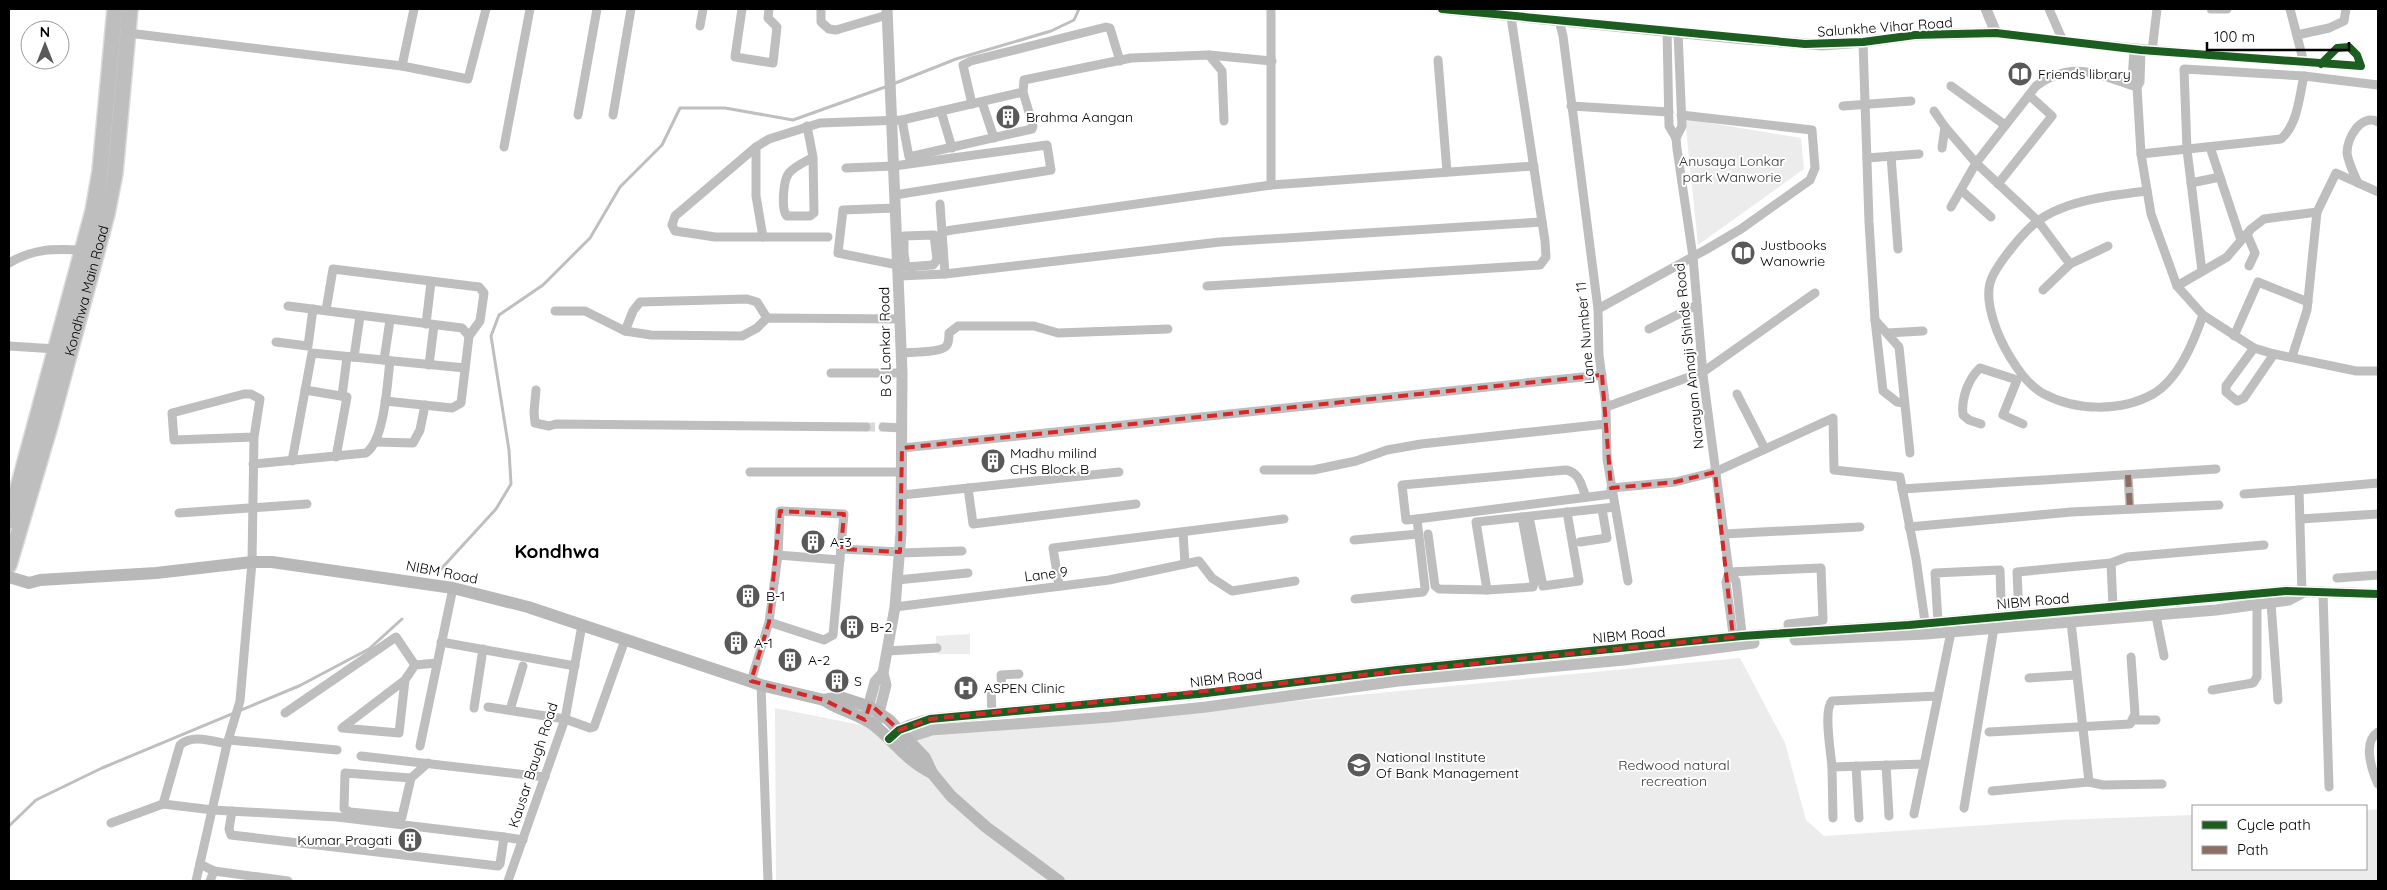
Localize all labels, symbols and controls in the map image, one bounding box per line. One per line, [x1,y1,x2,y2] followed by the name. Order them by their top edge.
[1817,13,1953,41] street label: Salunkhe Vihar Road
[20,20,70,70] north arrow
[2207,20,2350,52] scale bar
[40,23,50,41] text: N
[2214,27,2255,46] text: 100 m
[2007,61,2033,87] library icon: Friends library
[2038,65,2131,83] place label: Friends library
[995,104,1021,130] building icon: Brahma Aangan
[1026,108,1133,126] place label: Brahma Aangan
[1679,152,1786,186] park label: Anusaya Lonkar park Wanworie
[60,223,113,358] street label: Kondhwa Main Road
[1760,236,1827,270] place label: Justbooks Wanowrie
[1730,240,1756,266] library icon: Justbooks Wanowrie
[1670,262,1708,450] street label: Narayan Annaji Shinde Road
[1572,281,1598,385] street label: Lane Number 11
[875,287,895,397] street label: B G Lonkar Road
[1010,444,1097,478] place label: Madhu milind CHS Block B
[980,448,1006,474] building icon: Madhu milind CHS Block B
[800,529,826,555] building icon: A-3
[830,533,852,551] place label: A-3
[515,539,599,563] district label: Kondhwa
[404,556,480,588] street label: NIBM Road
[1023,562,1069,586] street label: Lane 9
[735,583,761,609] building icon: B-1
[766,587,785,605] place label: B-1
[1996,589,2070,613] street label: NIBM Road
[839,614,865,640] building icon: B-2
[870,618,893,636] place label: B-2
[1592,623,1666,647] street label: NIBM Road
[723,630,749,656] building icon: A-1
[754,634,773,652] place label: A-1
[777,647,803,673] building icon: A-2
[808,651,831,669] place label: A-2
[1189,665,1263,691] street label: NIBM Road
[824,668,850,694] building icon: S
[854,672,862,690] place label: S
[953,675,979,701] hospital icon: ASPEN Clinic
[984,679,1065,697] place label: ASPEN Clinic
[504,700,562,830] street label: Kausar Baugh Road
[1376,748,1519,782] place label: National Institute Of Bank Management
[1346,752,1372,778] school or university icon: National Institute Of Bank Management
[1618,756,1730,790] park label: Redwood natural recreation
[2192,805,2367,870] legend
[2237,815,2311,834] text: Cycle path
[397,827,423,853] building icon: Kumar Pragati
[297,831,392,849] place label: Kumar Pragati
[2237,840,2269,859] text: Path

